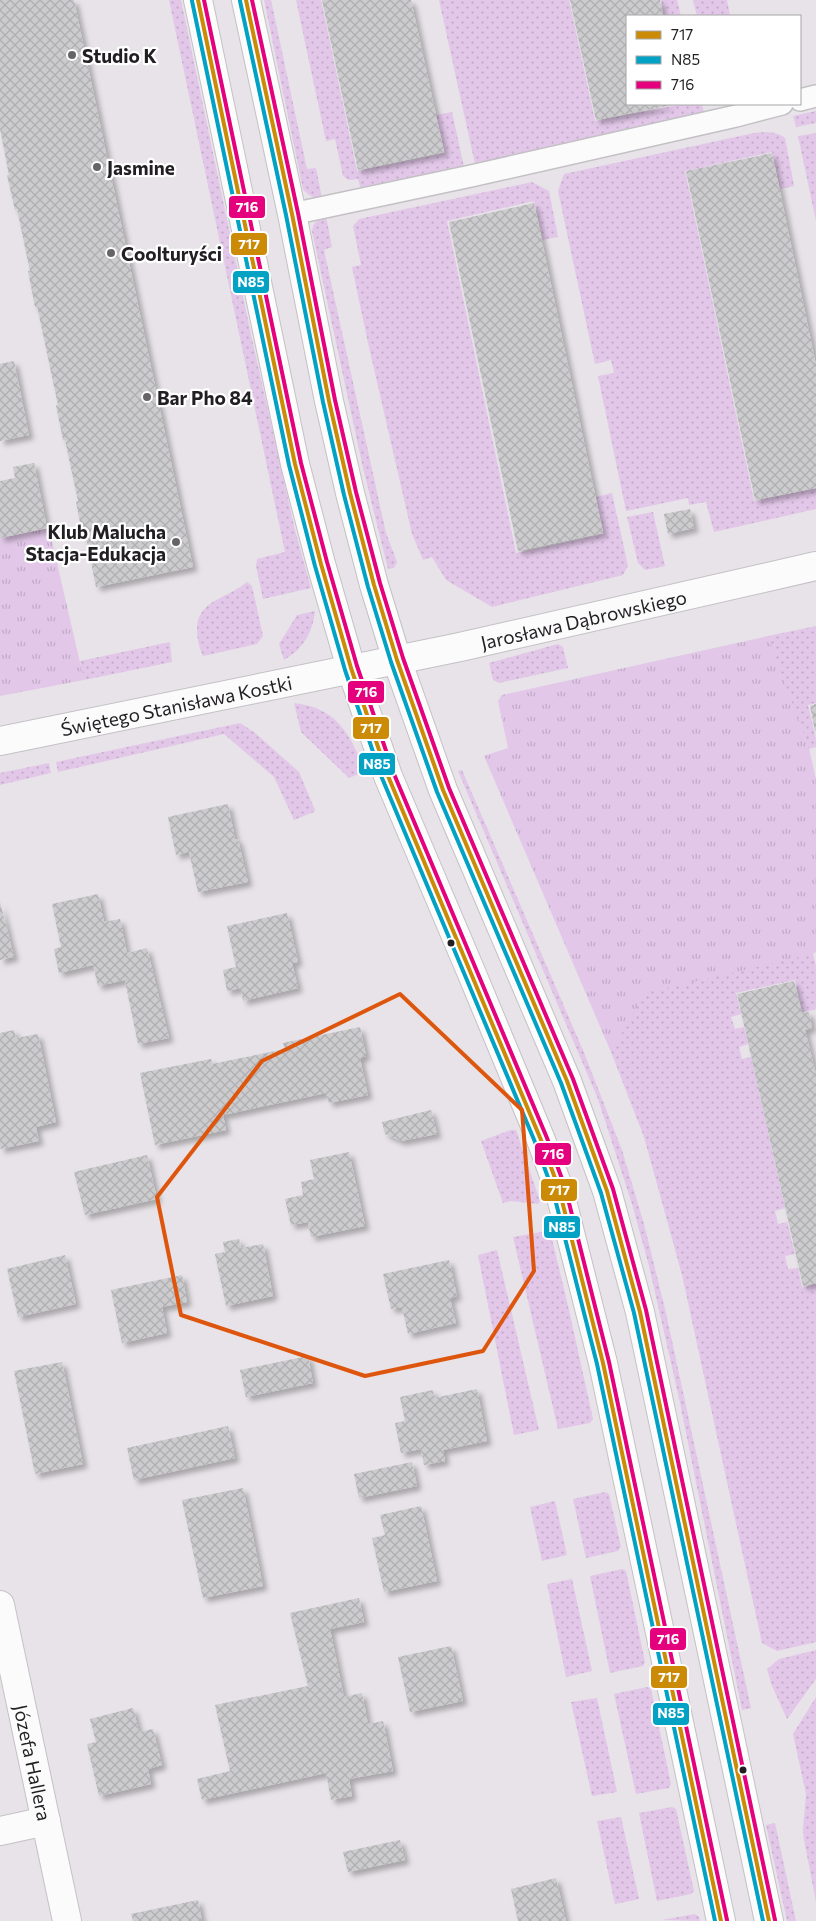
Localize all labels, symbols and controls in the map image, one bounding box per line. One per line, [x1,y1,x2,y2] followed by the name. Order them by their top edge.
[626,15,801,105] legend
[671,25,693,43] text: 717
[82,44,157,67] place label: Studio K
[66,49,78,61] marker: Studio K
[671,50,700,68] text: N85
[671,75,694,93] text: 716
[107,156,175,179] place label: Jasmine
[91,161,103,173] marker: Jasmine
[228,195,266,219] line badge: 716
[236,198,259,215] text: 716
[230,232,268,256] line badge: 717
[238,235,260,252] text: 717
[121,242,222,265] place label: Coolturyści
[105,247,117,259] marker: Coolturyści
[232,270,270,294] line badge: N85
[237,273,265,290] text: N85
[157,386,253,409] place label: Bar Pho 84
[141,391,153,403] marker: Bar Pho 84
[25,520,166,565] place label: Klub Malucha Stacja-Edukacja
[170,536,182,548] marker: Klub Malucha Stacja-Edukacja
[478,584,689,654] street label: Jarosława Dąbrowskiego
[58,670,294,740] street label: Świętego Stanisława Kostki
[347,680,385,704] line badge: 716
[355,683,378,700] text: 716
[352,716,390,740] line badge: 717
[360,719,382,736] text: 717
[358,752,396,776] line badge: N85
[363,755,391,772] text: N85
[446,938,456,948] unlabelled marker
[534,1142,572,1166] line badge: 716
[542,1145,565,1162] text: 716
[540,1178,578,1202] line badge: 717
[548,1181,570,1198] text: 717
[543,1215,581,1239] line badge: N85
[548,1218,576,1235] text: N85
[649,1627,687,1651] line badge: 716
[657,1630,680,1647] text: 716
[650,1665,688,1689] line badge: 717
[658,1668,680,1685] text: 717
[10,1702,57,1823] street label: Józefa Hallera
[652,1702,690,1726] line badge: N85
[657,1704,685,1721] text: N85
[738,1765,748,1775] unlabelled marker

